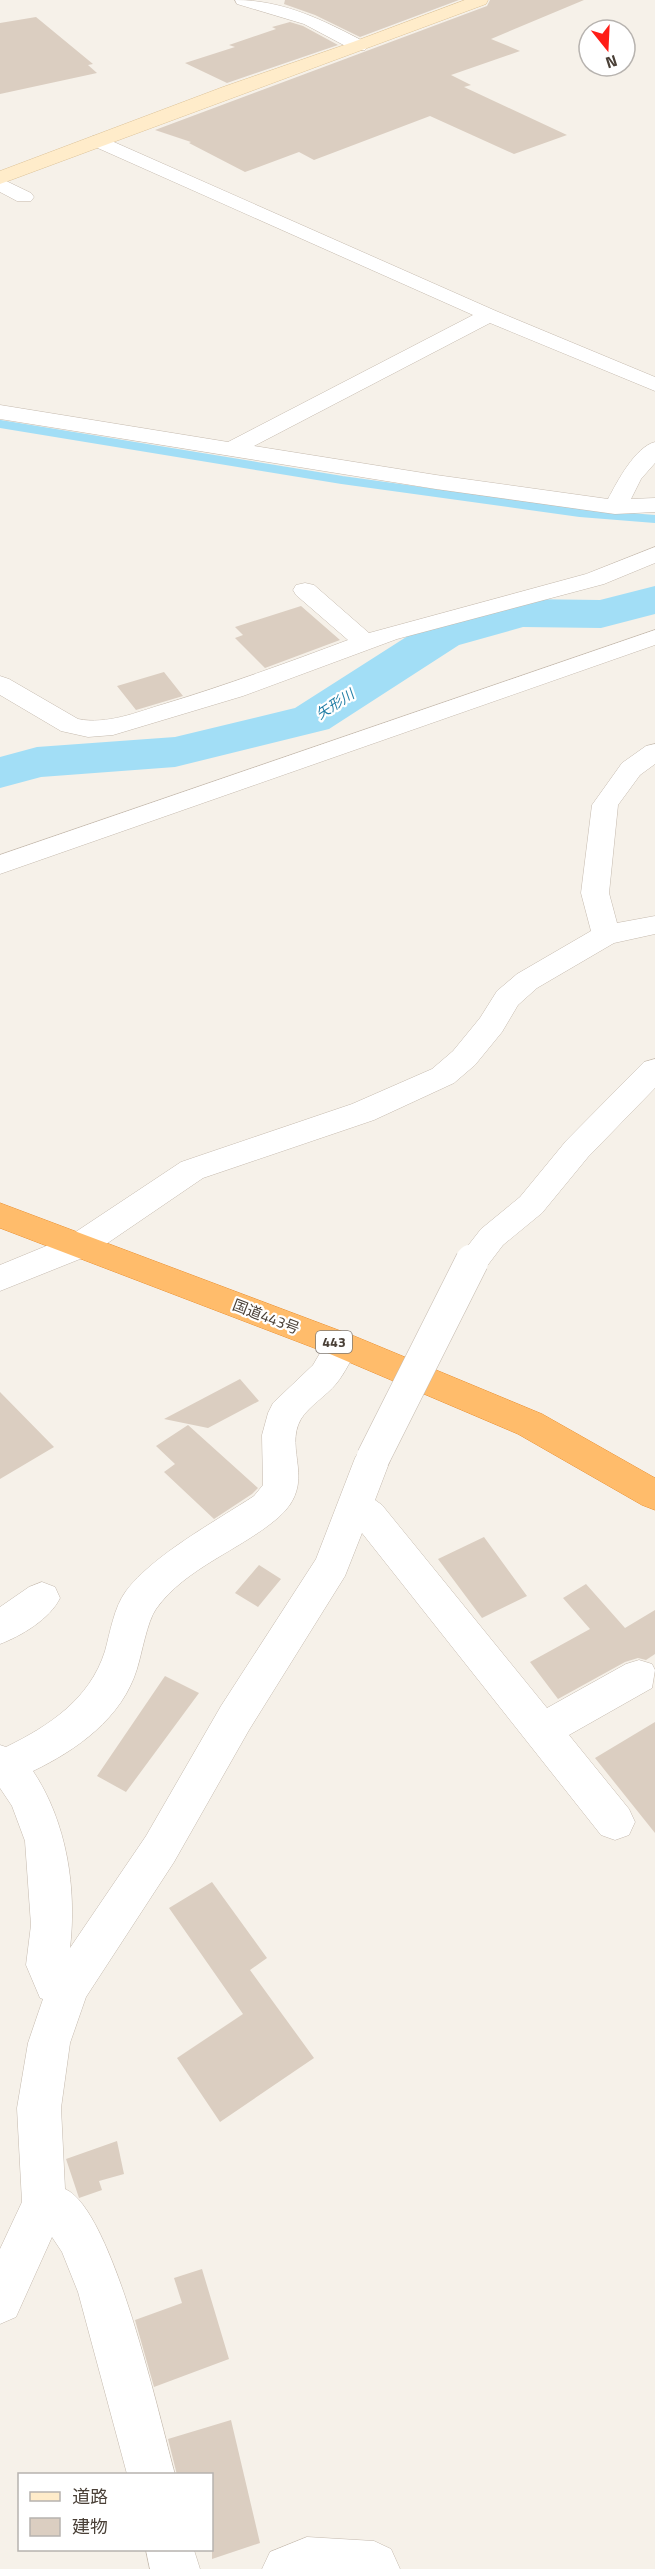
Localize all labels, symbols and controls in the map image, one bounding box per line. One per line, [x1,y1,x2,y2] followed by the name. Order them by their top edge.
[577,18,637,78] north arrow
[603,49,621,75] text: N
[311,682,360,724] water label: 矢形川
[229,1293,303,1340] street label: 国道443号
[316,1331,352,1353] road number: 443
[18,2473,213,2551] legend
[72,2483,108,2510] text: 道路
[72,2513,108,2540] text: 建物

